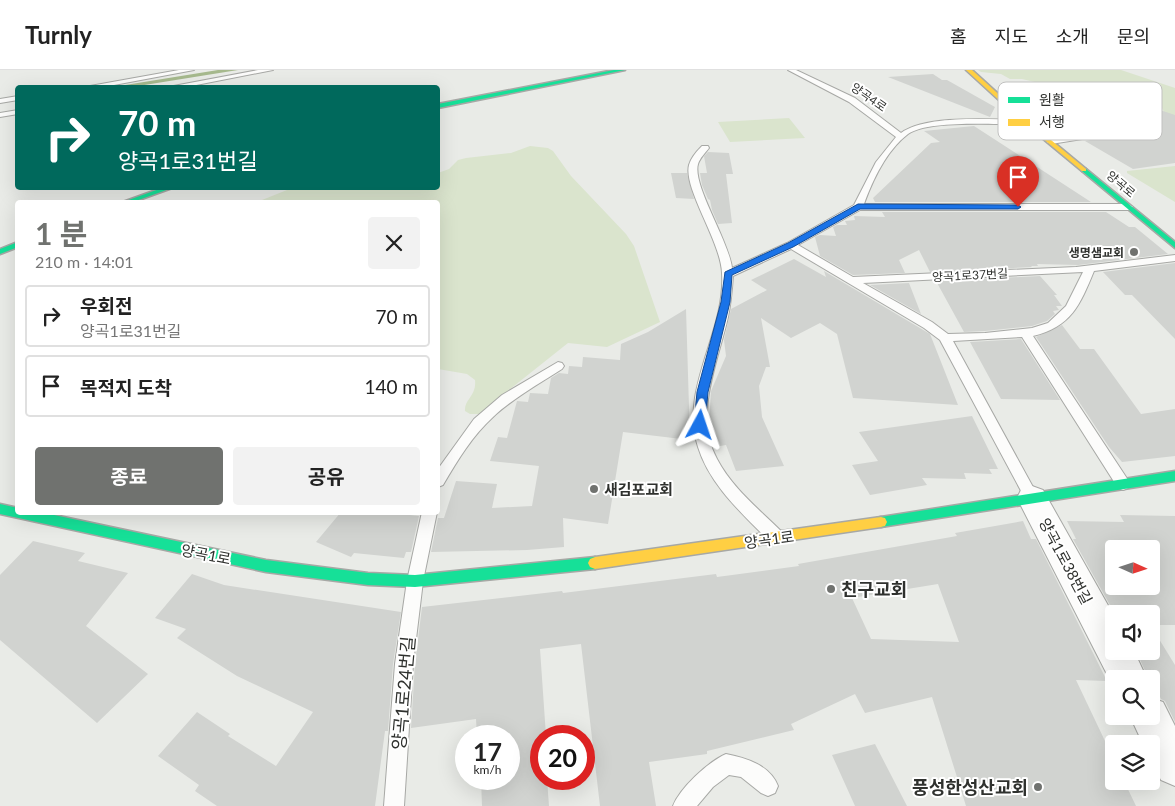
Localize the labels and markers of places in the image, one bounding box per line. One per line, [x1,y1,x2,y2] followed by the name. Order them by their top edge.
[997,156,1039,207] pin
[1069,245,1124,260] place label: 생명샘교회
[1128,246,1140,258] marker: 생명샘교회
[604,480,673,498] place label: 새김포교회
[588,483,600,495] marker: 새김포교회
[841,578,907,600] place label: 친구교회
[825,583,837,595] marker: 친구교회
[912,776,1028,798] place label: 풍성한성산교회
[1032,781,1044,793] marker: 풍성한성산교회

